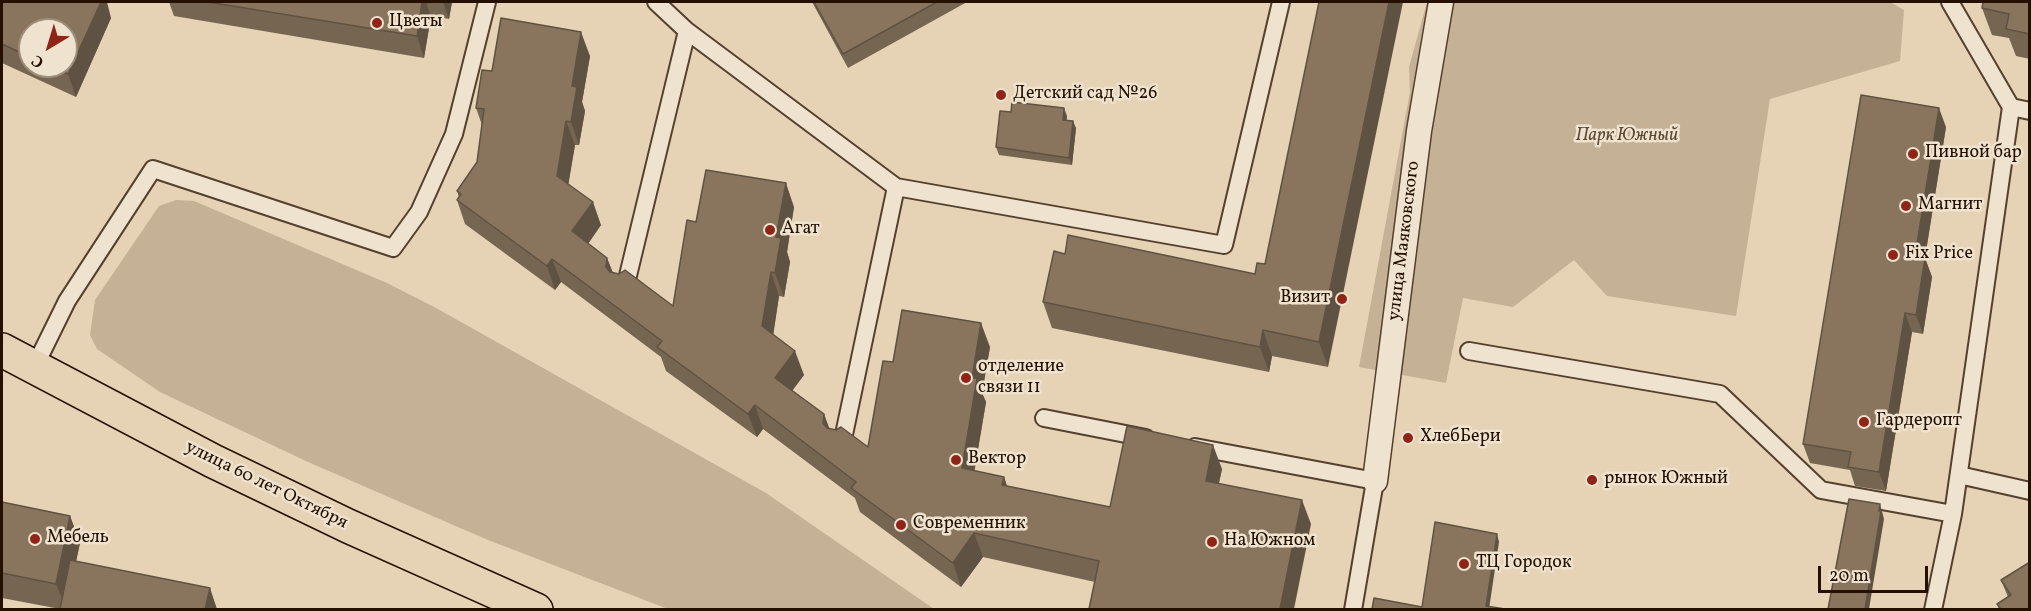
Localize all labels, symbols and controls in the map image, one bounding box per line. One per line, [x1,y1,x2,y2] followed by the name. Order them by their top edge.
[389,12,442,34] place label: Цветы
[370,16,384,30] marker: Цветы
[18,18,78,78] north arrow
[27,49,49,72] text: С
[1013,84,1157,106] place label: Детский сад №26
[994,88,1008,102] marker: Детский сад №26
[1576,126,1678,148] park label: Парк Южный
[1925,143,2022,165] place label: Пивной бар
[1906,147,1920,161] marker: Пивной бар
[1384,160,1426,322] street label: улица Маяковского
[1918,195,1982,217] place label: Магнит
[1899,199,1913,213] marker: Магнит
[782,219,820,241] place label: Агат
[763,223,777,237] marker: Агат
[1905,244,1973,266] place label: Fix Price
[1886,248,1900,262] marker: Fix Price
[1280,288,1330,310] place label: Визит
[1335,292,1349,306] marker: Визит
[978,357,1064,400] place label: отделение связи 11
[959,371,973,385] marker: отделение связи 11
[1876,411,1962,433] place label: Гардеропт
[1857,415,1871,429] marker: Гардеропт
[1420,427,1501,449] place label: ХлебБери
[1401,431,1415,445] marker: ХлебБери
[181,437,351,535] street label: улица 60 лет Октября
[968,449,1026,471] place label: Вектор
[949,453,963,467] marker: Вектор
[1604,469,1728,491] place label: рынок Южный
[1585,473,1599,487] marker: рынок Южный
[913,514,1026,536] place label: Современник
[894,518,908,532] marker: Современник
[47,528,109,550] place label: Мебель
[1224,531,1315,553] place label: На Южном
[28,532,42,546] marker: Мебель
[1205,535,1219,549] marker: На Южном
[1476,553,1572,575] place label: ТЦ Городок
[1821,554,1930,592] scale bar
[1457,557,1471,571] marker: ТЦ Городок
[1829,564,1869,589] text: 20 m

